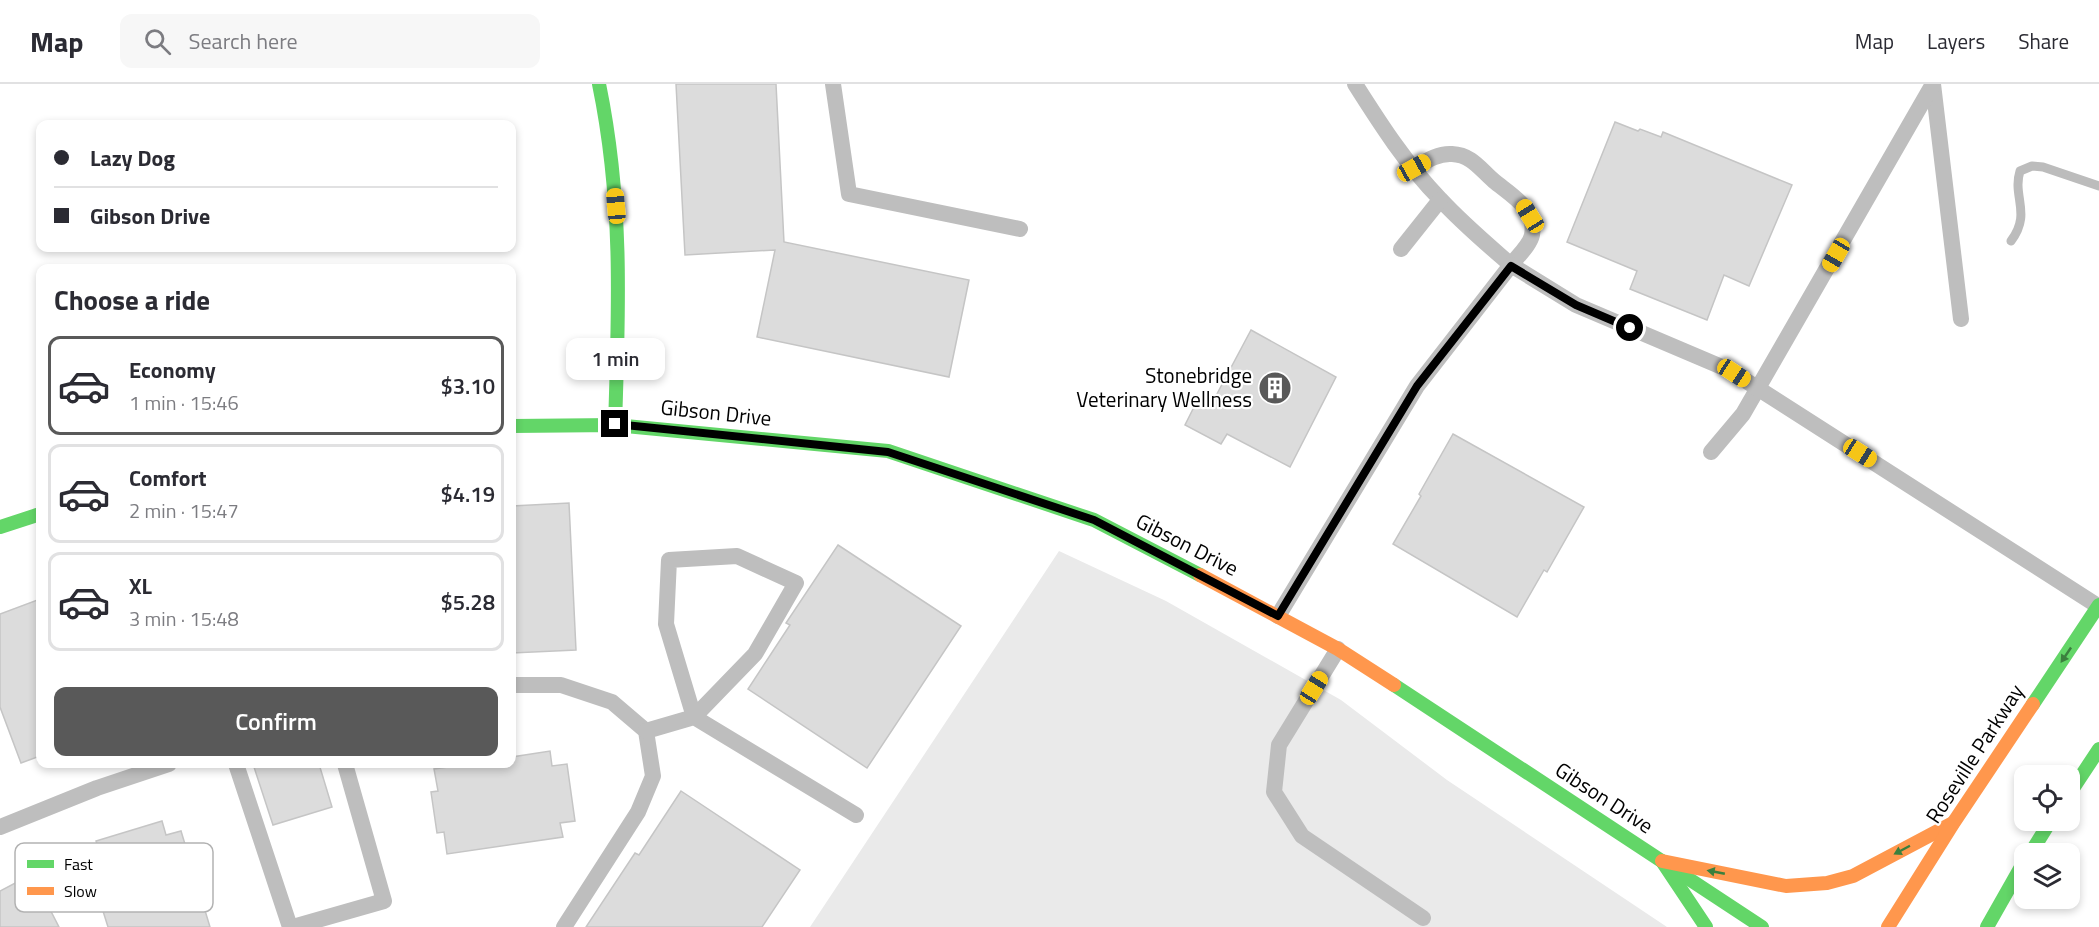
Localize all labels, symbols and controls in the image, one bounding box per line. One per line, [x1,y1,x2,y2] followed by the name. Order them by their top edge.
[120,14,540,68] search box
[30,20,84,63] text: Map
[189,24,298,58] text: Search here
[141,25,174,58] icon: search
[1855,25,1894,57] text: Map
[1927,25,1985,57] text: Layers
[2018,25,2069,57] text: Share
[90,141,175,175] text: Lazy Dog
[1394,151,1434,185] car
[605,187,627,225] car
[1513,196,1547,236] car
[90,199,210,233] text: Gibson Drive
[1819,235,1853,275] car
[54,279,210,320] text: Choose a ride
[1616,314,1643,341] route start
[566,337,664,379] callout: 1 min
[591,343,640,374] text: 1 min
[129,353,216,387] text: Economy
[1714,356,1754,390] car
[57,359,111,413] icon: car
[1076,359,1252,415] place label: Stonebridge Veterinary Wellness
[440,369,495,403] text: $3.10
[1257,370,1293,406] building icon: Stonebridge Veterinary Wellness
[129,387,239,418] text: 1 min · 15:46
[659,390,773,434] street label: Gibson Drive
[601,410,628,437] route end
[1840,436,1880,470] car
[129,461,207,495] text: Comfort
[57,467,111,521] icon: car
[440,477,495,511] text: $4.19
[129,495,239,526] text: 2 min · 15:47
[1131,505,1244,584] street label: Gibson Drive
[129,569,152,603] text: XL
[57,575,111,629] icon: car
[440,585,495,619] text: $5.28
[129,603,239,634] text: 3 min · 15:48
[2060,646,2071,663] one-way arrow
[1297,668,1331,708] car
[1917,678,2031,829] street label: Roseville Parkway
[54,687,498,756] button: Confirm
[1549,753,1660,841] street label: Gibson Drive
[2014,765,2080,909] map controls
[2014,765,2080,831] button: locate
[15,843,213,912] legend
[2014,843,2080,909] button: layers
[1894,845,1911,855] one-way arrow
[64,852,93,876] text: Fast
[1706,867,1725,876] one-way arrow
[64,879,97,903] text: Slow

